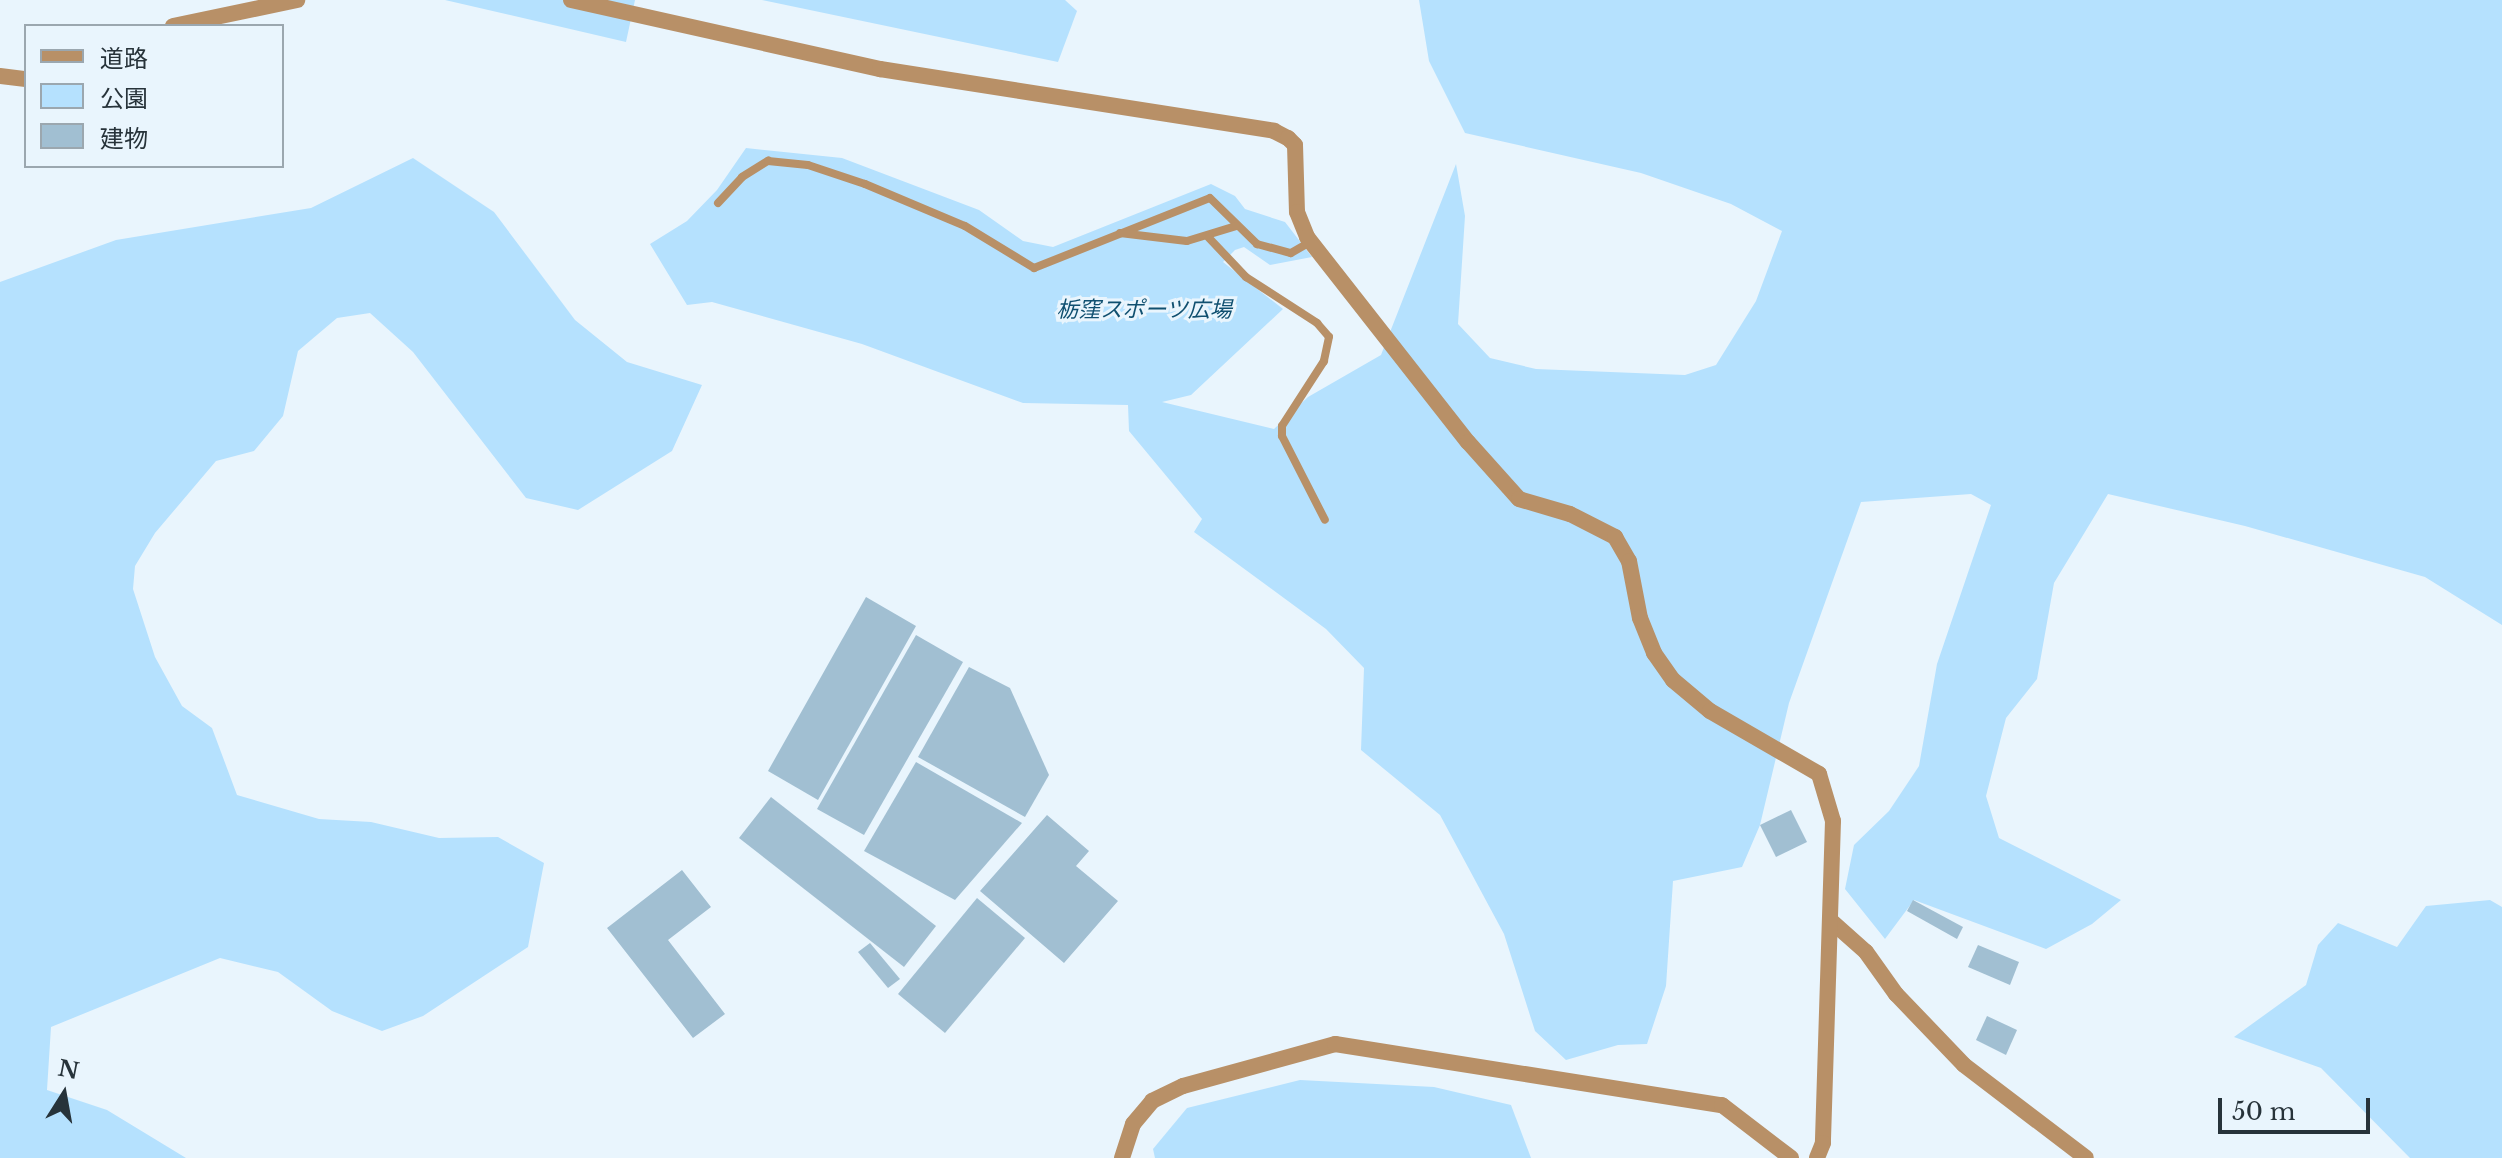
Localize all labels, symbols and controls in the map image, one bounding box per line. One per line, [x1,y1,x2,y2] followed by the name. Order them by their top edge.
[24,24,284,168] legend
[100,44,148,73] text: 道路
[100,84,148,113] text: 公園
[100,124,148,153] text: 建物
[1056,297,1232,323] park label: 栃窪スポーツ広場
[24,1054,104,1134] north arrow
[56,1055,81,1085] text: N
[2222,1082,2374,1132] scale bar
[2232,1097,2295,1126] text: 50 m

